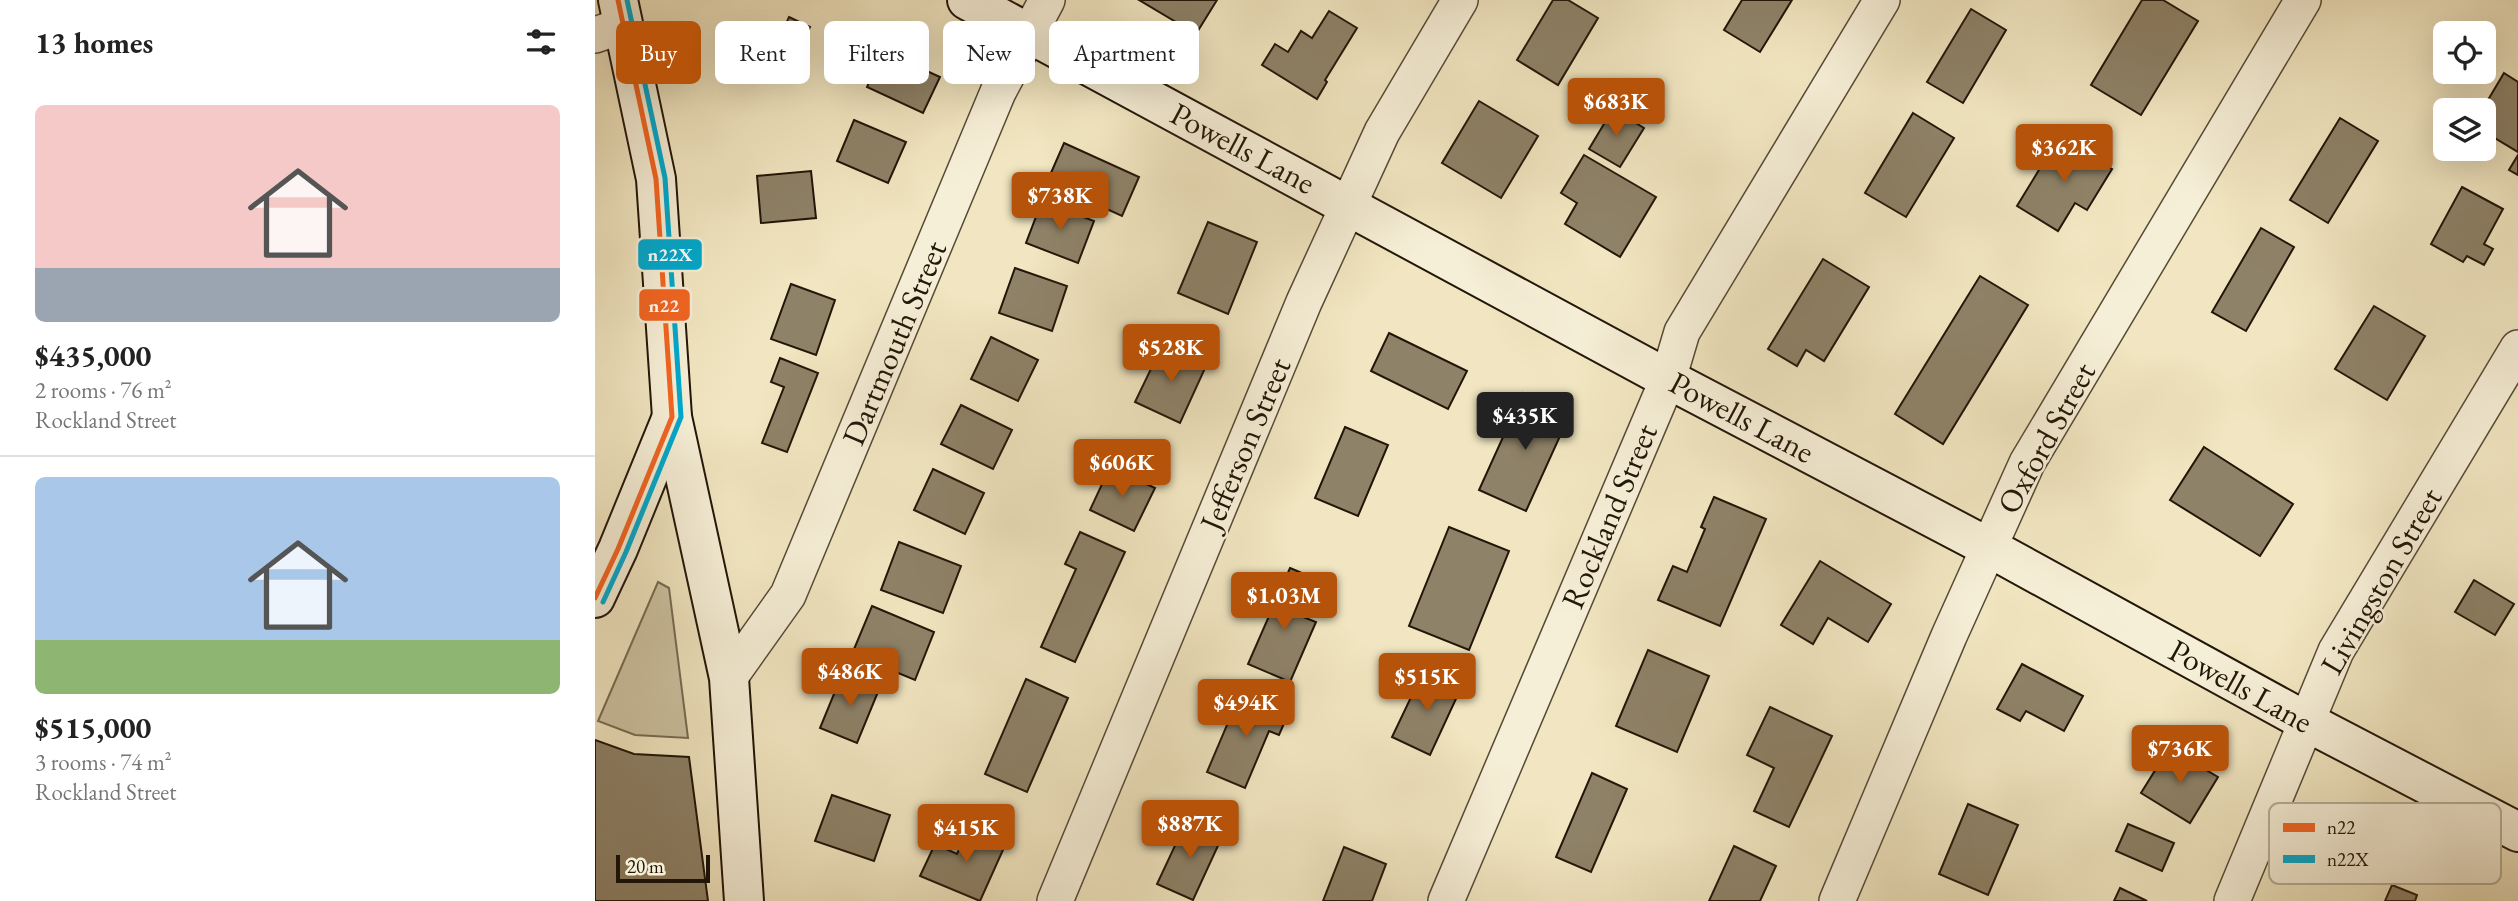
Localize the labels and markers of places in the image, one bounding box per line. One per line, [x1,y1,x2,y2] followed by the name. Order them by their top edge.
[1567,78,1665,138] pin: $683K
[2015,124,2113,184] pin: $362K
[1011,173,1109,232] pin: $738K
[1122,324,1220,384] pin: $528K
[1476,392,1574,452] pin: $435K
[1073,440,1171,499] pin: $606K
[1227,572,1341,632] pin: $1.03M
[801,648,899,708] pin: $486K
[1378,654,1476,713] pin: $515K
[1197,680,1295,739] pin: $494K
[2131,726,2229,785] pin: $736K
[1141,800,1239,860] pin: $887K
[917,804,1015,864] pin: $415K

